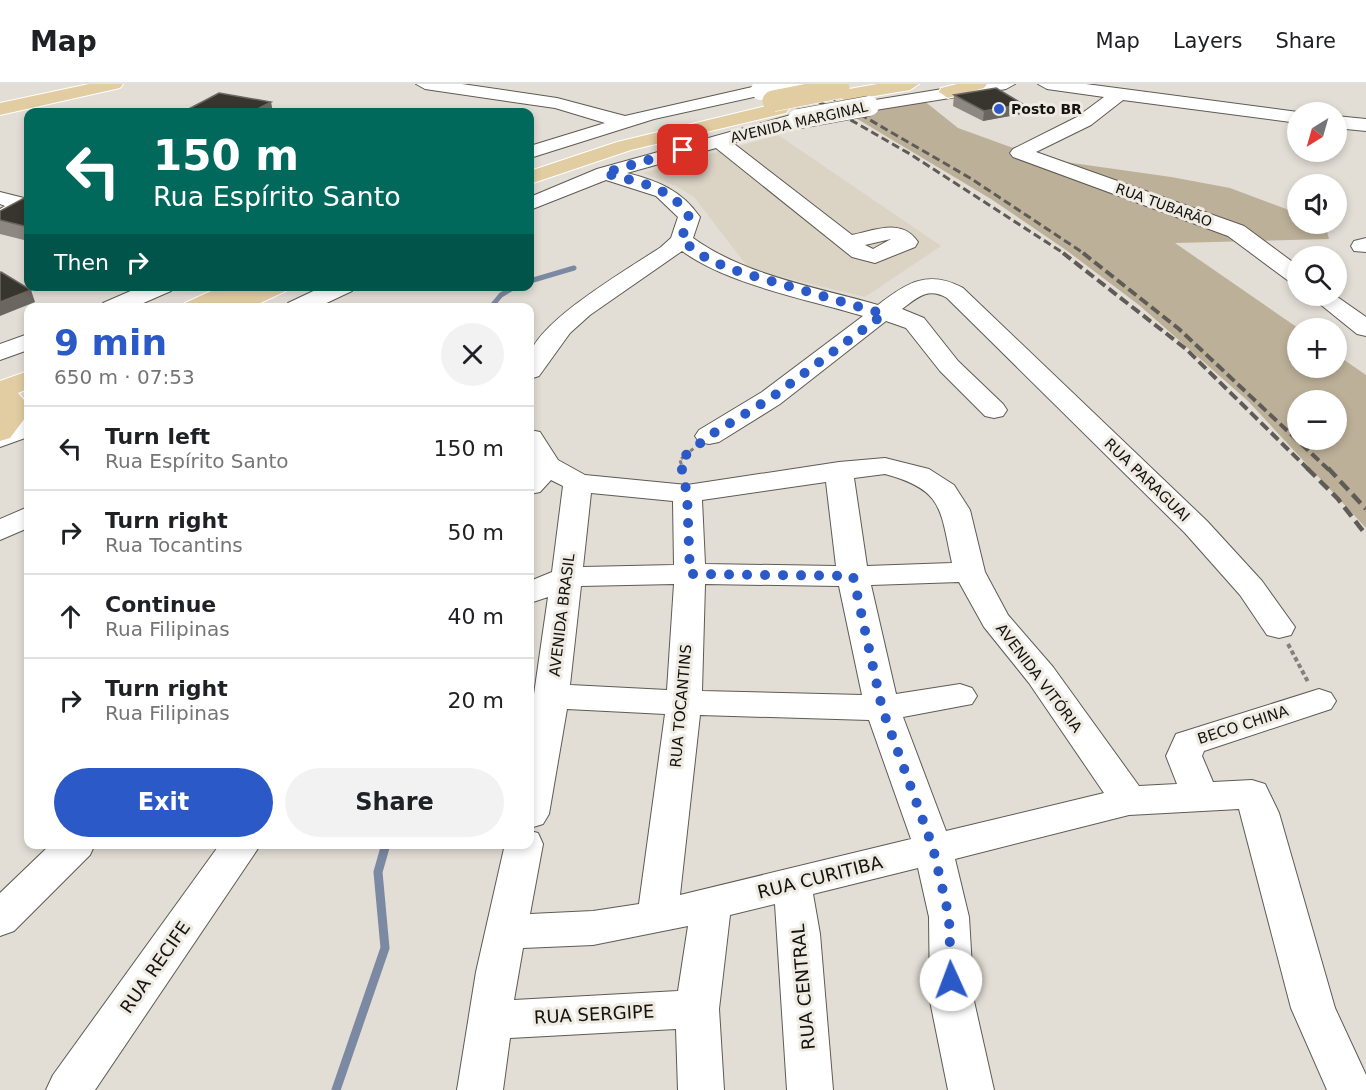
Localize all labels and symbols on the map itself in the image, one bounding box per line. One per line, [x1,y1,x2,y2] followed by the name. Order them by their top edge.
[729,98,869,146] street label: AVENIDA MARGINAL
[1011,101,1082,117] place label: Posto BR
[992,102,1006,116] marker: Posto BR
[1287,102,1347,162] north arrow
[657,124,708,175] pin
[1114,180,1214,230] street label: RUA TUBARÃO
[1101,435,1193,525] street label: RUA PARAGUAI
[546,552,579,677] street label: AVENIDA BRASIL
[992,619,1087,737] street label: AVENIDA VITÓRIA
[667,644,695,768] street label: RUA TOCANTINS
[1195,702,1291,748] street label: BECO CHINA
[755,851,885,903] street label: RUA CURITIBA
[116,917,194,1017] street label: RUA RECIFE
[787,923,819,1051] street label: RUA CENTRAL
[919,948,983,1012] position arrow
[533,1000,655,1028] street label: RUA SERGIPE

